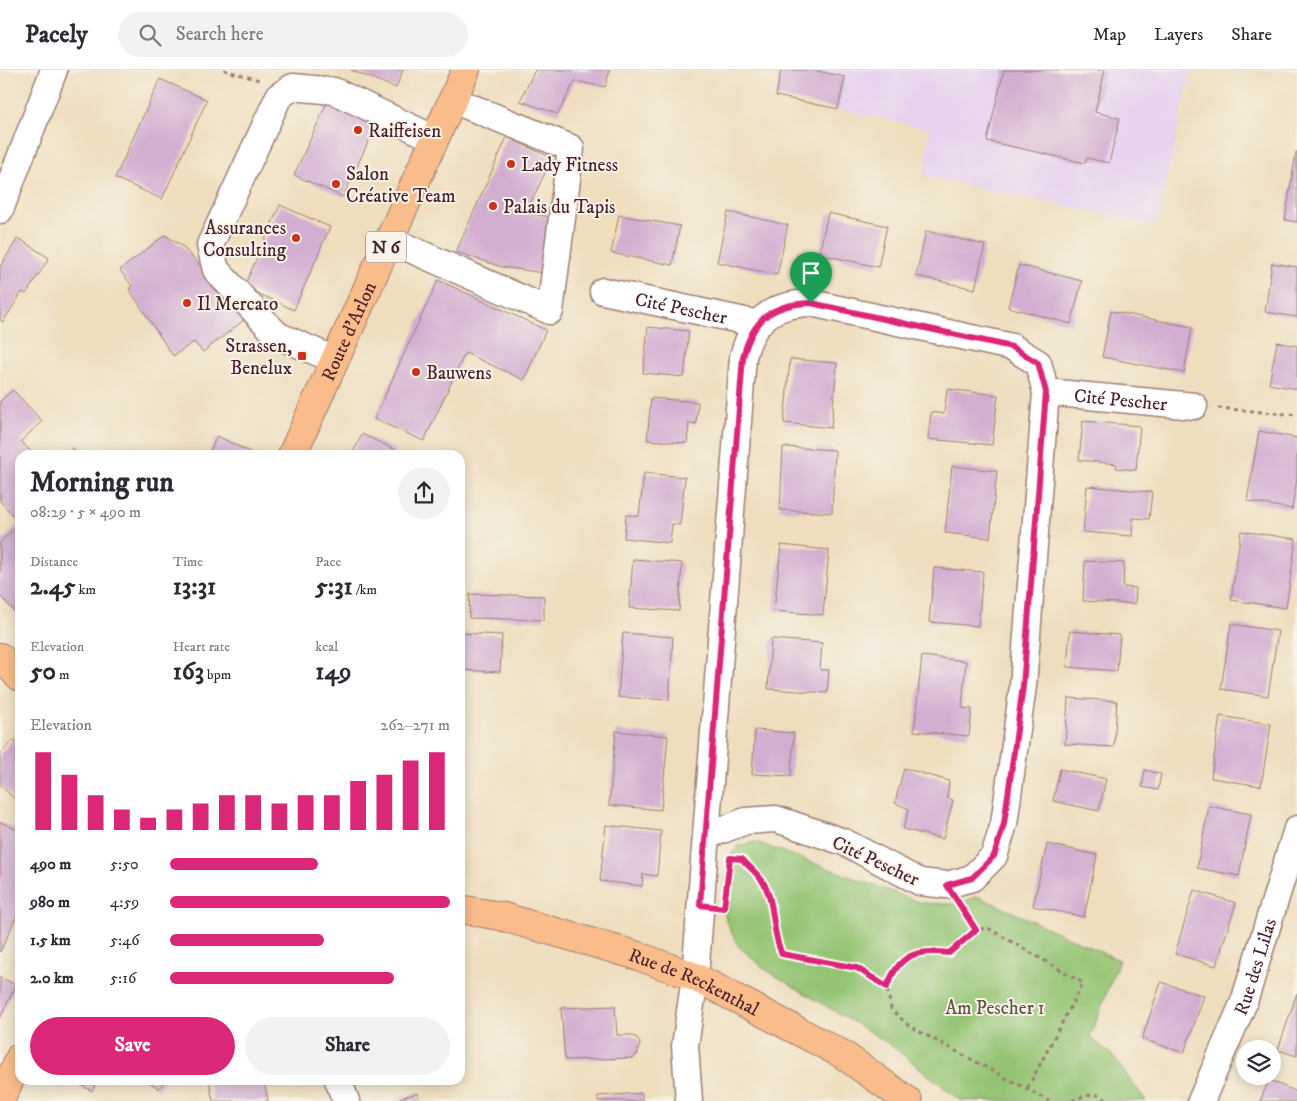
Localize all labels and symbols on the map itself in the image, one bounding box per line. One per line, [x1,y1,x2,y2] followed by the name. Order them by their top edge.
[368,120,441,143] place label: Raiffeisen
[352,124,364,136] marker: Raiffeisen
[521,154,618,177] place label: Lady Fitness
[505,158,517,170] marker: Lady Fitness
[346,163,455,208] place label: Salon Créative Team
[330,178,342,190] marker: Salon Créative Team
[503,196,615,219] place label: Palais du Tapis
[487,200,499,212] marker: Palais du Tapis
[203,217,287,262] place label: Assurances Consulting
[290,232,302,244] marker: Assurances Consulting
[366,232,406,262] road number: N 6
[790,252,832,303] pin
[317,278,382,385] street label: Route d'Arlon
[633,288,729,330] street label: Cité Pescher
[197,293,278,316] place label: Il Mercato
[181,297,193,309] marker: Il Mercato
[225,335,293,380] place label: Strassen, Benelux
[296,350,308,362] marker: Strassen, Benelux
[426,362,492,385] place label: Bauwens
[410,366,422,378] marker: Bauwens
[1073,385,1168,416] street label: Cité Pescher
[828,831,923,892] street label: Cité Pescher
[1230,916,1282,1019] street label: Rue des Lilas
[625,944,763,1022] street label: Rue de Reckenthal
[945,997,1045,1020] park label: Am Pescher 1

